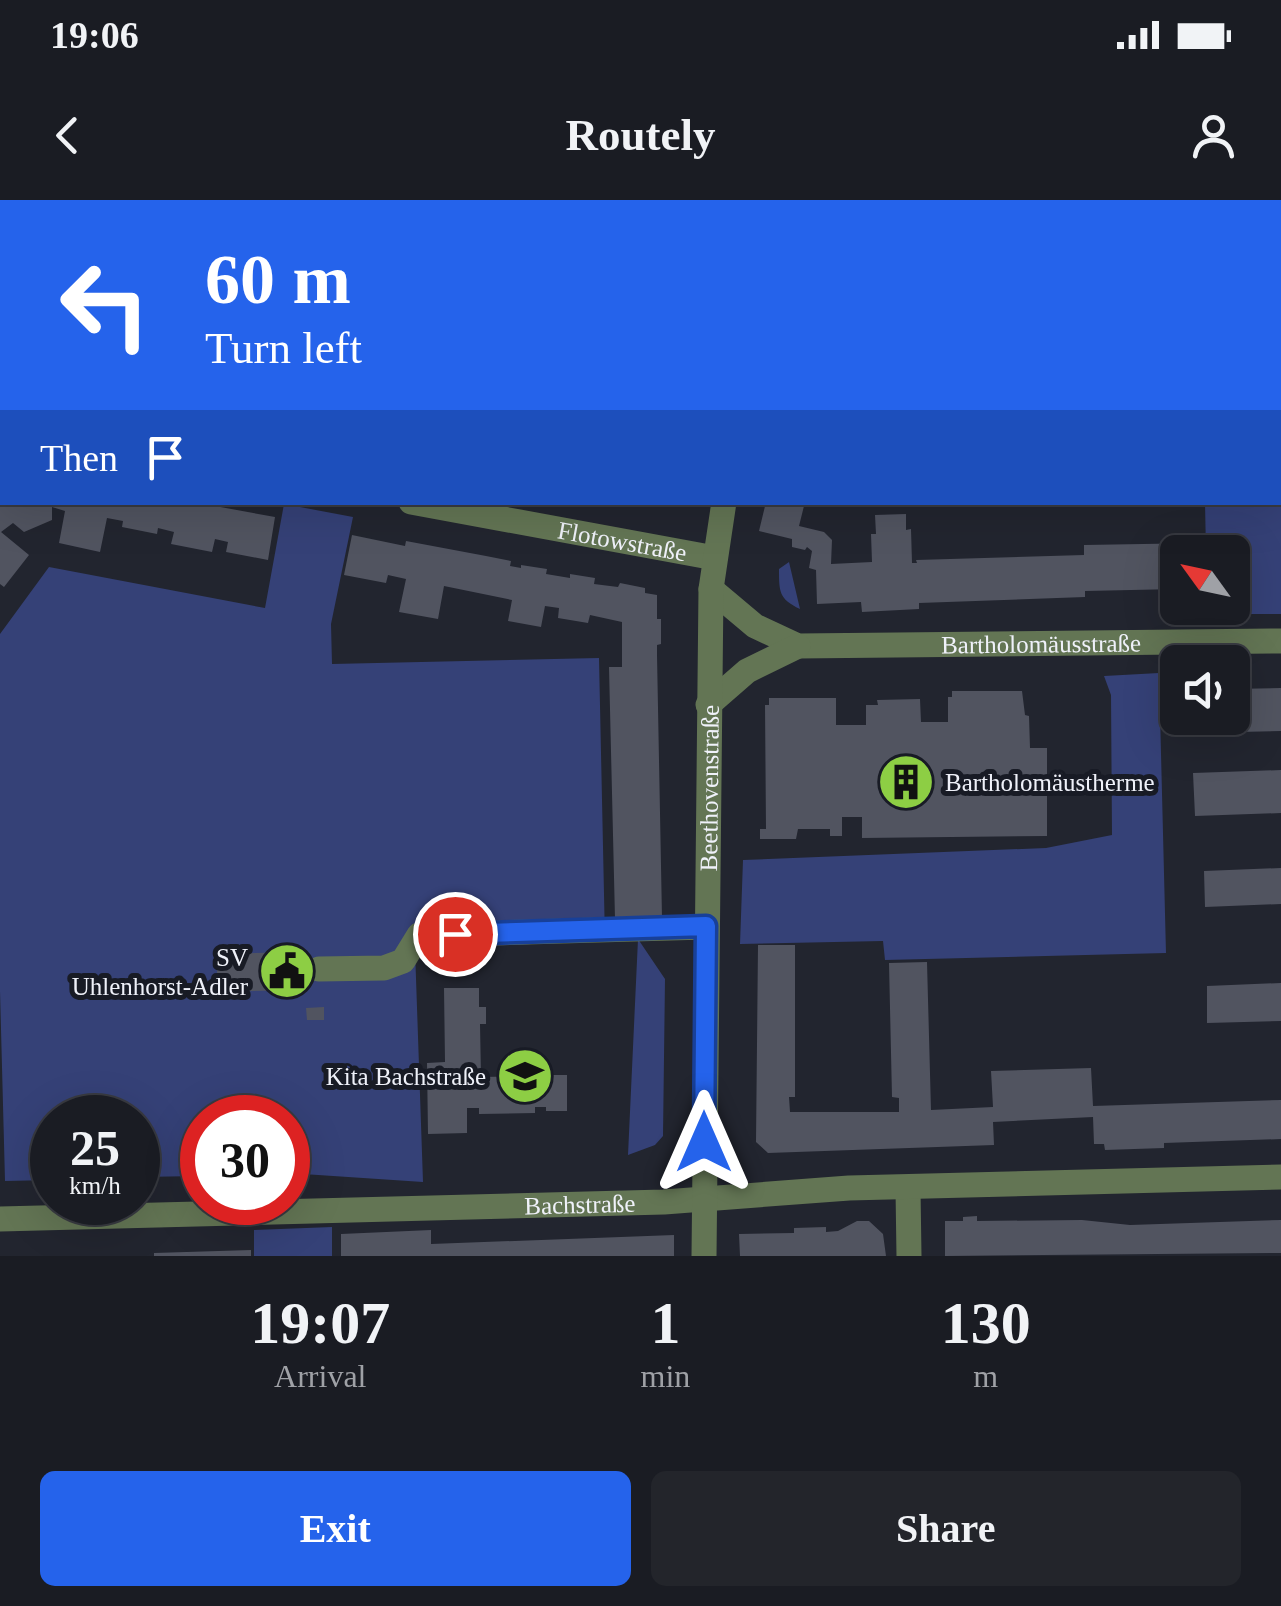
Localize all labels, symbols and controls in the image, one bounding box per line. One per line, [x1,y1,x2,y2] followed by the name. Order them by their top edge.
[50,14,139,56] text: 19:06
[40,108,95,163] icon: back
[1186,108,1241,163] icon: person
[566,110,716,160] text: Routely
[40,240,170,370] icon: left
[205,241,351,318] text: 60 m
[205,323,362,373] text: Turn left
[138,430,193,485] icon: arrive
[40,437,118,479] text: Then
[556,516,689,566] street label: Flotowstraße
[1160,535,1250,625] north arrow
[1160,535,1250,735] map controls
[941,629,1141,658] street label: Bartholomäusstraße
[1160,645,1250,735] button: sound
[695,705,723,872] street label: Beethovenstraße
[876,752,936,812] building icon: Bartholomäustherme
[945,769,1155,796] place label: Bartholomäustherme
[413,892,498,977] pin
[428,907,483,962] icon: arrive
[257,941,317,1001] public building icon: SV Uhlenhorst-Adler
[72,944,249,1000] place label: SV Uhlenhorst-Adler
[495,1046,555,1106] school or university icon: Kita Bachstraße
[326,1063,486,1090] place label: Kita Bachstraße
[652,1090,756,1194] position arrow
[180,1095,310,1225] speed limit sign: 30
[70,1120,120,1176] text: 25
[69,1172,121,1199] text: km/h
[524,1189,636,1219] street label: Bachstraße
[250,1290,390,1356] text: 19:07
[650,1290,680,1356] text: 1
[941,1290,1031,1356] text: 130
[274,1358,366,1394] text: Arrival
[641,1358,690,1394] text: min
[973,1358,998,1394] text: m
[40,1471,631,1586] button: Exit
[651,1471,1241,1586] button: Share

